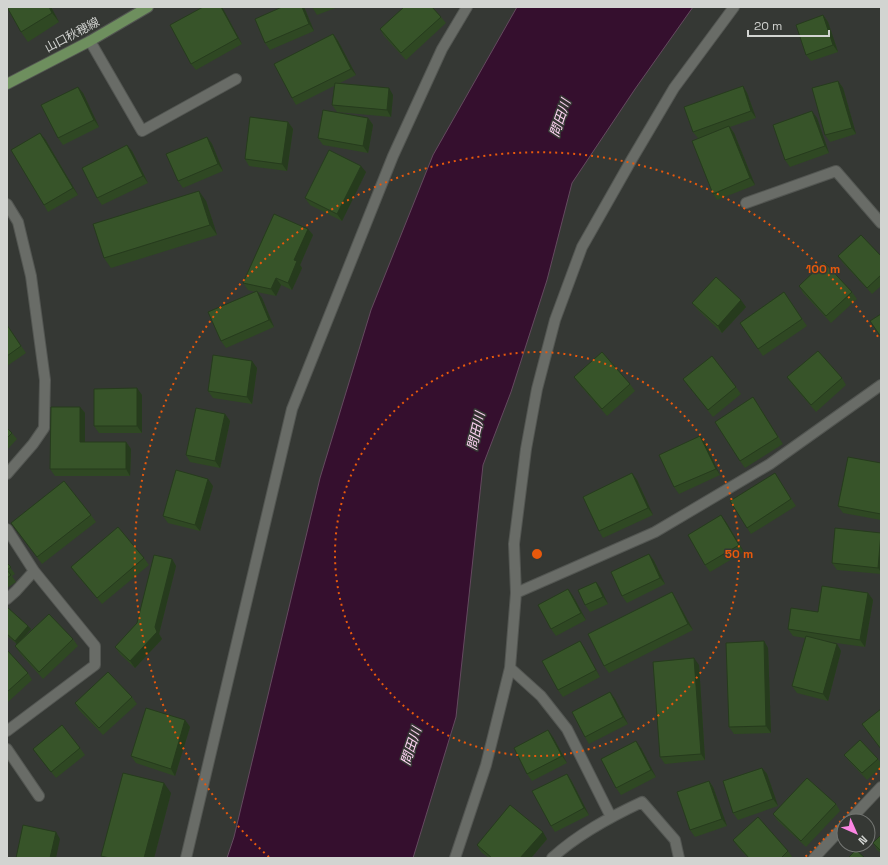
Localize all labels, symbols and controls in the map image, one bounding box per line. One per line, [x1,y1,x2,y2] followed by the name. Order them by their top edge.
[748,12,829,38] scale bar
[42,14,102,56] street label: 山口秋穂線
[754,18,782,34] text: 20 m
[546,95,575,139] water label: 問田川
[806,261,840,277] text: 100 m
[463,408,489,452] water label: 問田川
[725,546,753,562] text: 50 m
[530,547,544,561] centre of rings
[397,723,426,767] water label: 問田川
[836,813,876,853] north arrow
[856,833,871,848] text: N

